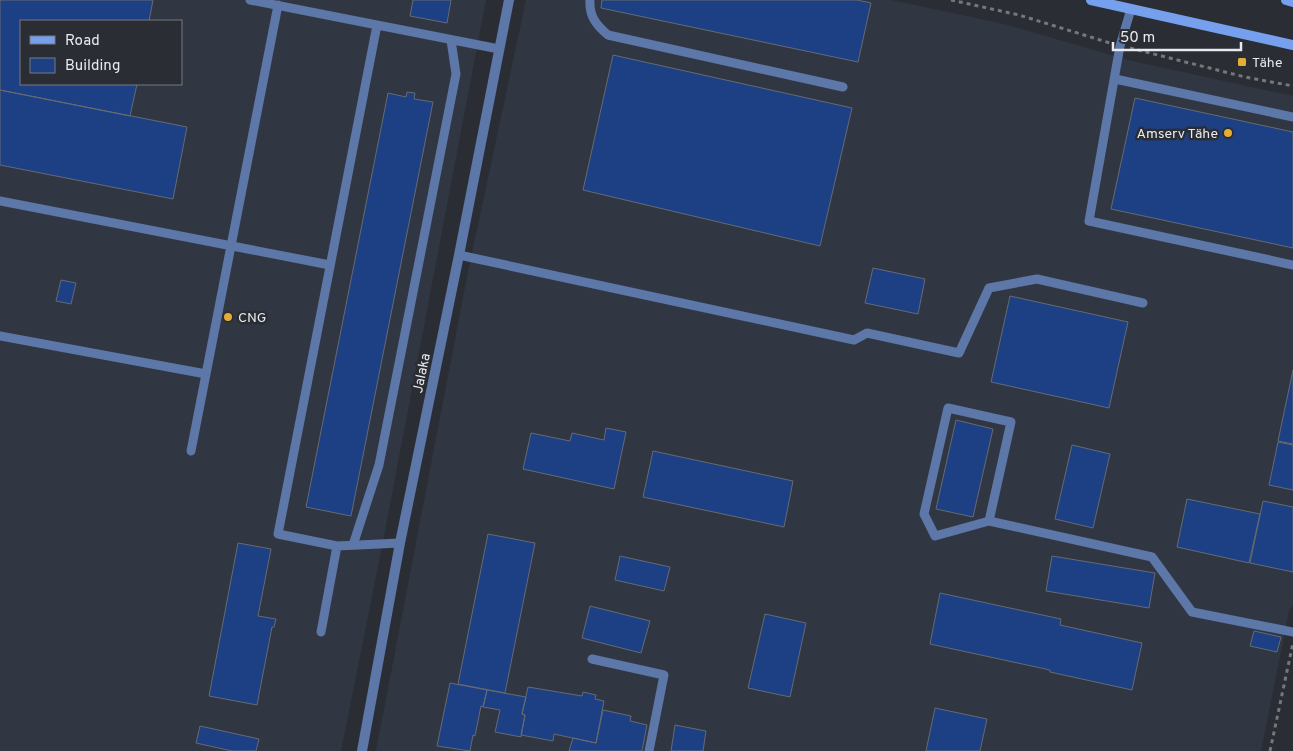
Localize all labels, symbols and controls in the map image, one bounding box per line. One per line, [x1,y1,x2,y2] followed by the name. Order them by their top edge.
[20,20,182,85] legend
[1113,20,1240,52] scale bar
[1120,29,1155,48] text: 50 m
[65,32,100,51] text: Road
[1252,55,1282,72] place label: Tähe
[1236,56,1248,68] marker: Tähe
[65,57,120,76] text: Building
[1137,126,1218,143] place label: Amserv Tähe
[1222,127,1234,139] marker: Amserv Tähe
[238,310,266,327] place label: CNG
[222,311,234,323] marker: CNG
[410,352,435,395] street label: Jalaka

